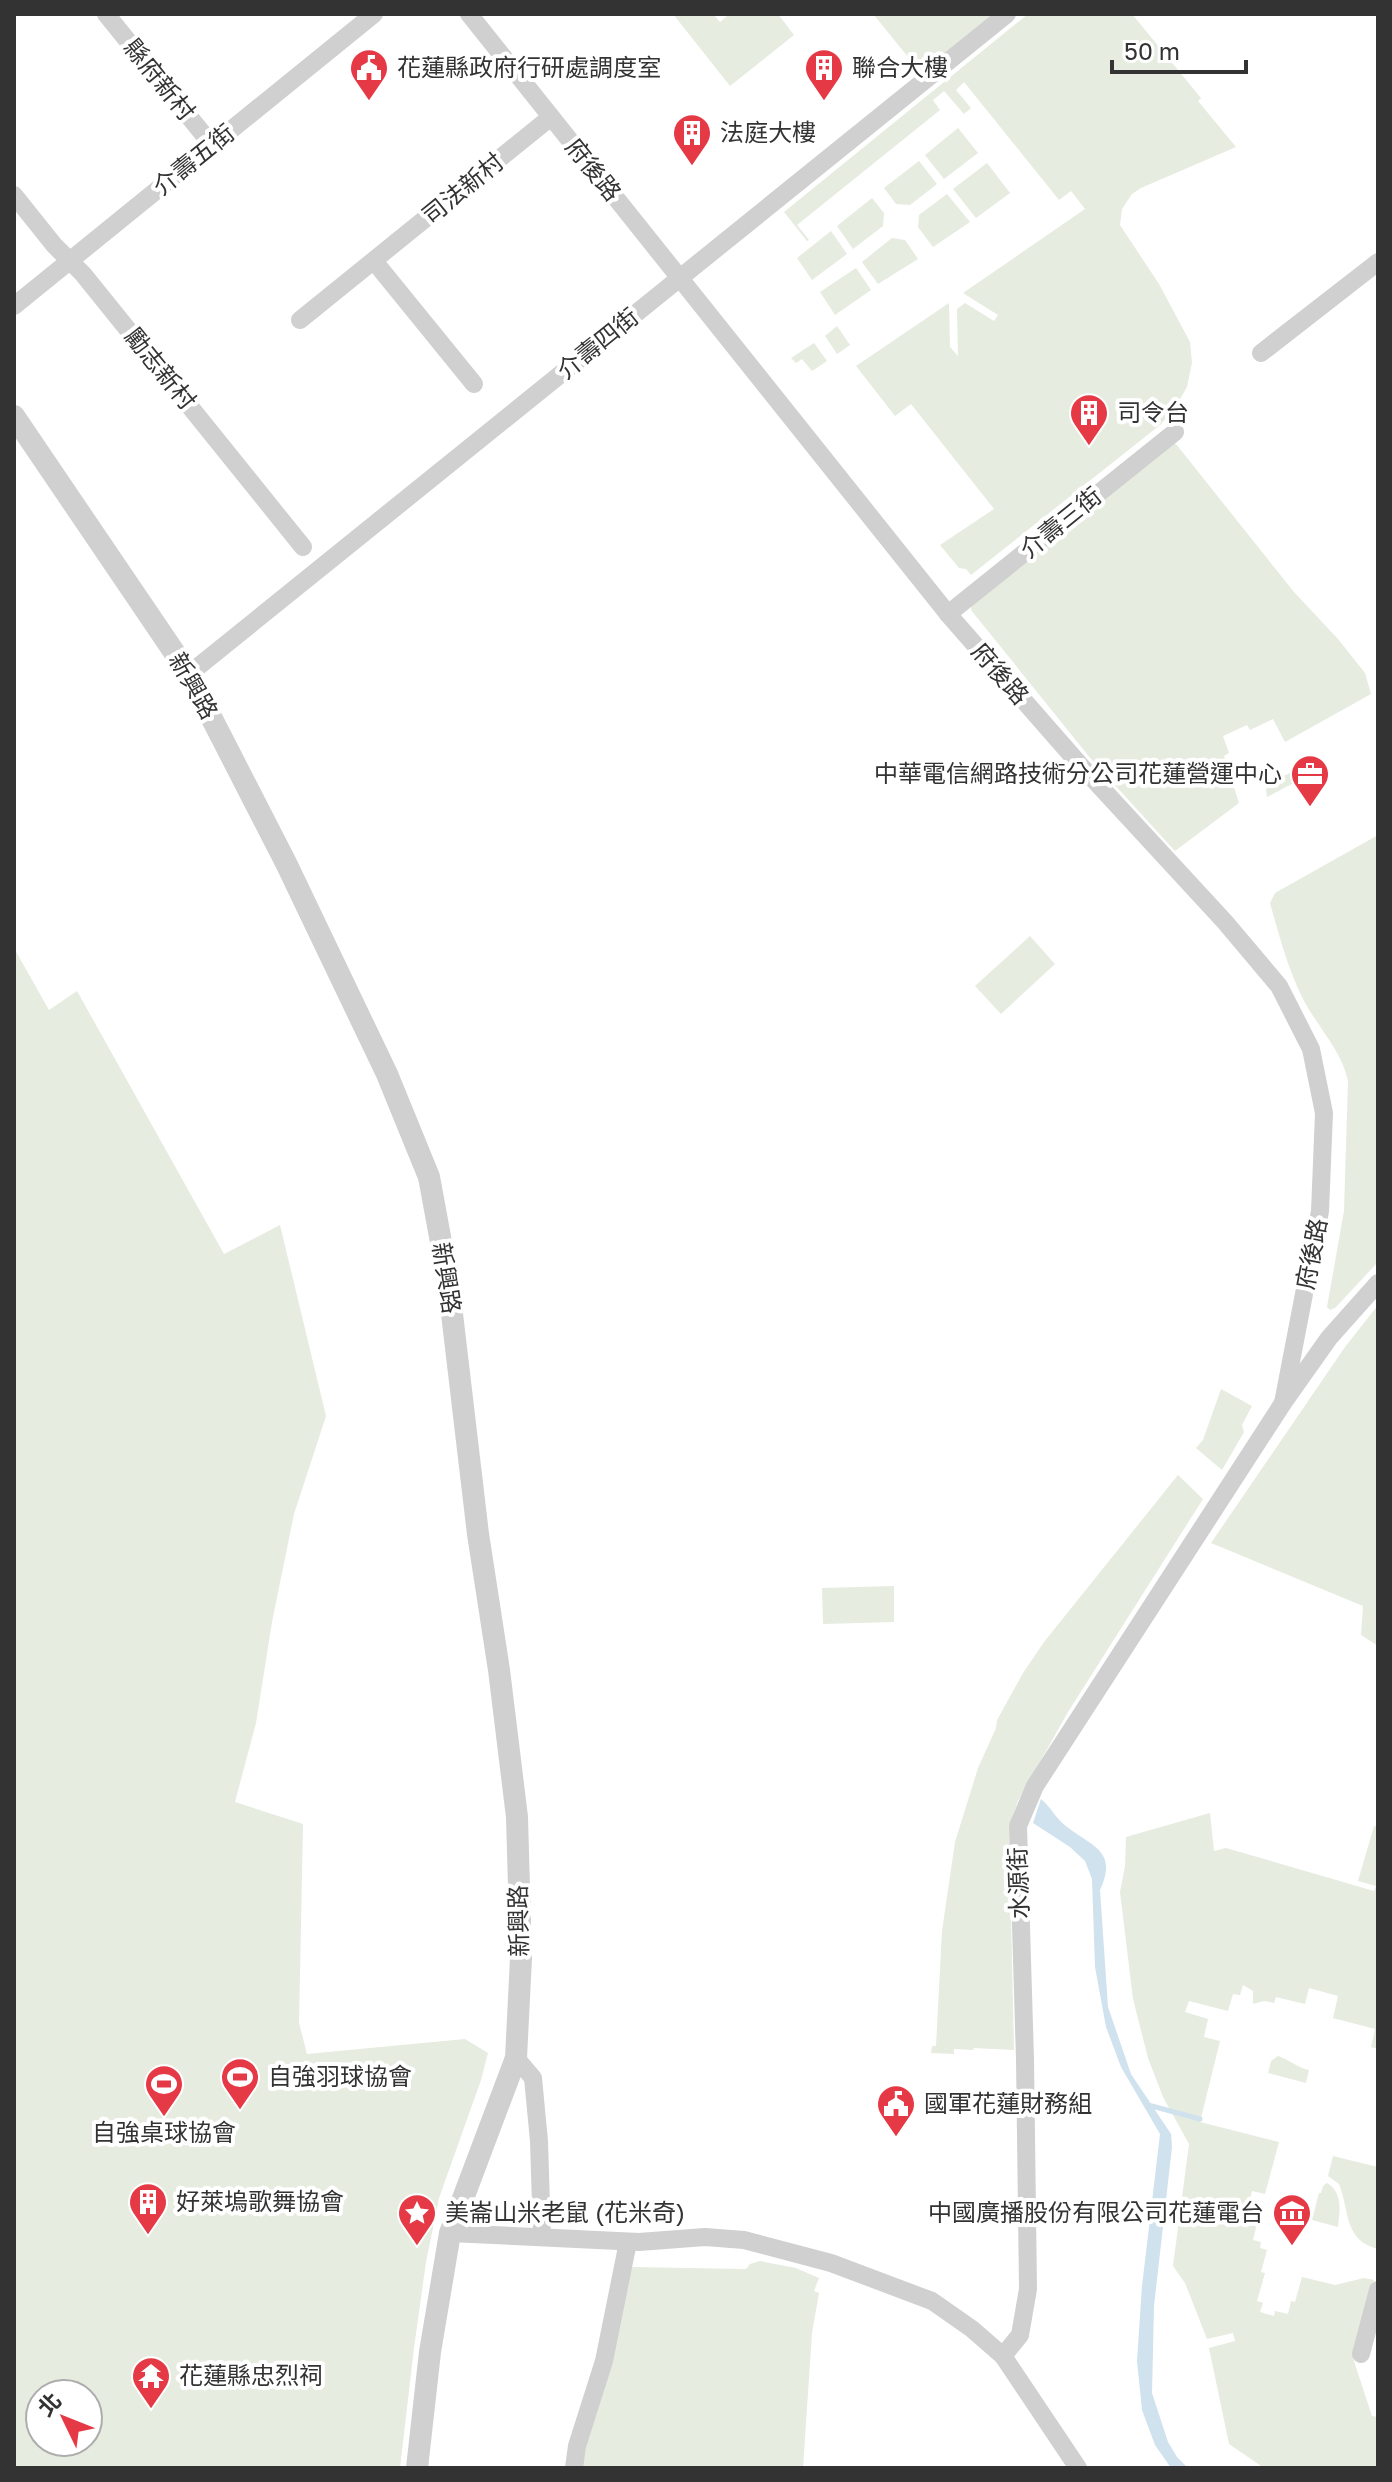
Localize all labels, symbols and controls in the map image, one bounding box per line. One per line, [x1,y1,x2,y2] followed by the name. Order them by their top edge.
[1112,24,1246,74] scale bar
[119,33,202,125] street label: 縣府新村
[1124,36,1180,65] text: 50 m
[348,47,390,102] public building icon: 花蓮縣政府行研處調度室
[803,47,845,102] building icon: 聯合大樓
[397,52,661,81] place label: 花蓮縣政府行研處調度室
[852,52,948,81] place label: 聯合大樓
[671,112,713,167] building icon: 法庭大樓
[147,117,239,200] street label: 介壽五街
[720,117,816,146] place label: 法庭大樓
[560,132,628,206] street label: 府後路
[416,146,508,229] street label: 司法新村
[551,301,643,384] street label: 介壽四街
[120,322,203,414] street label: 勵志新村
[1068,392,1110,447] building icon: 司令台
[1117,397,1189,426] place label: 司令台
[1014,480,1106,563] street label: 介壽三街
[967,636,1036,710] street label: 府後路
[164,647,225,724] street label: 新興路
[1289,753,1331,808] office icon: 中華電信網路技術分公司花蓮營運中心
[874,758,1282,787] place label: 中華電信網路技術分公司花蓮營運中心
[1289,1216,1332,1292] street label: 府後路
[428,1240,467,1316] street label: 新興路
[1002,1847,1033,1920] street label: 水源街
[502,1885,533,1957] street label: 新興路
[219,2056,261,2111] sports icon: 自強羽球協會
[268,2061,412,2090] place label: 自強羽球協會
[143,2063,185,2118] sports icon: 自強桌球協會
[875,2083,917,2138] public building icon: 國軍花蓮財務組
[924,2088,1092,2117] place label: 國軍花蓮財務組
[92,2117,236,2146] place label: 自強桌球協會
[127,2181,169,2236] building icon: 好萊塢歌舞協會
[176,2186,344,2215] place label: 好萊塢歌舞協會
[396,2192,438,2247] place icon: 美崙山米老鼠 (花米奇)
[1271,2192,1313,2247] museum icon: 中國廣播股份有限公司花蓮電台
[445,2197,685,2226] place label: 美崙山米老鼠 (花米奇)
[928,2197,1264,2226] place label: 中國廣播股份有限公司花蓮電台
[130,2355,172,2410] temple icon: 花蓮縣忠烈祠
[179,2360,323,2389] place label: 花蓮縣忠烈祠
[24,2378,104,2458] north arrow
[32,2387,66,2421] text: 北

